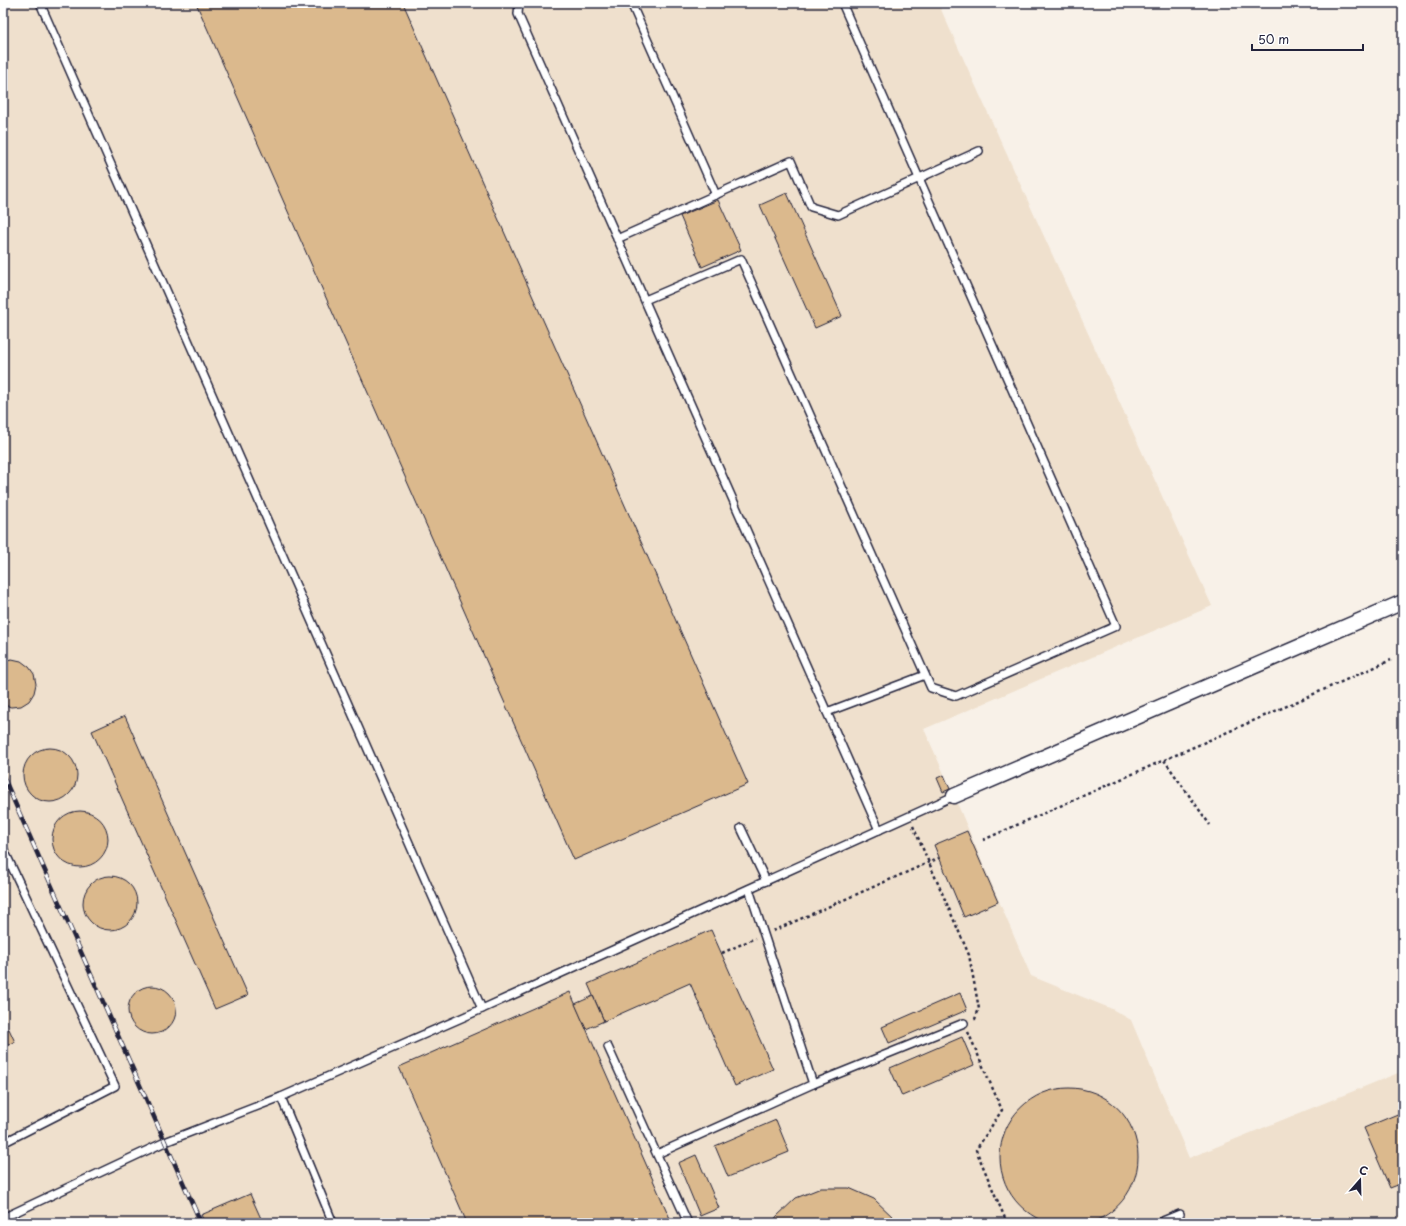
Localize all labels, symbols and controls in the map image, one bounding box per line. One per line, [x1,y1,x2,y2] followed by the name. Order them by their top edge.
[1252,26,1363,52] scale bar
[1258,30,1289,48] text: 50 m
[1340,1160,1380,1200] north arrow
[1357,1161,1370,1180] text: С

